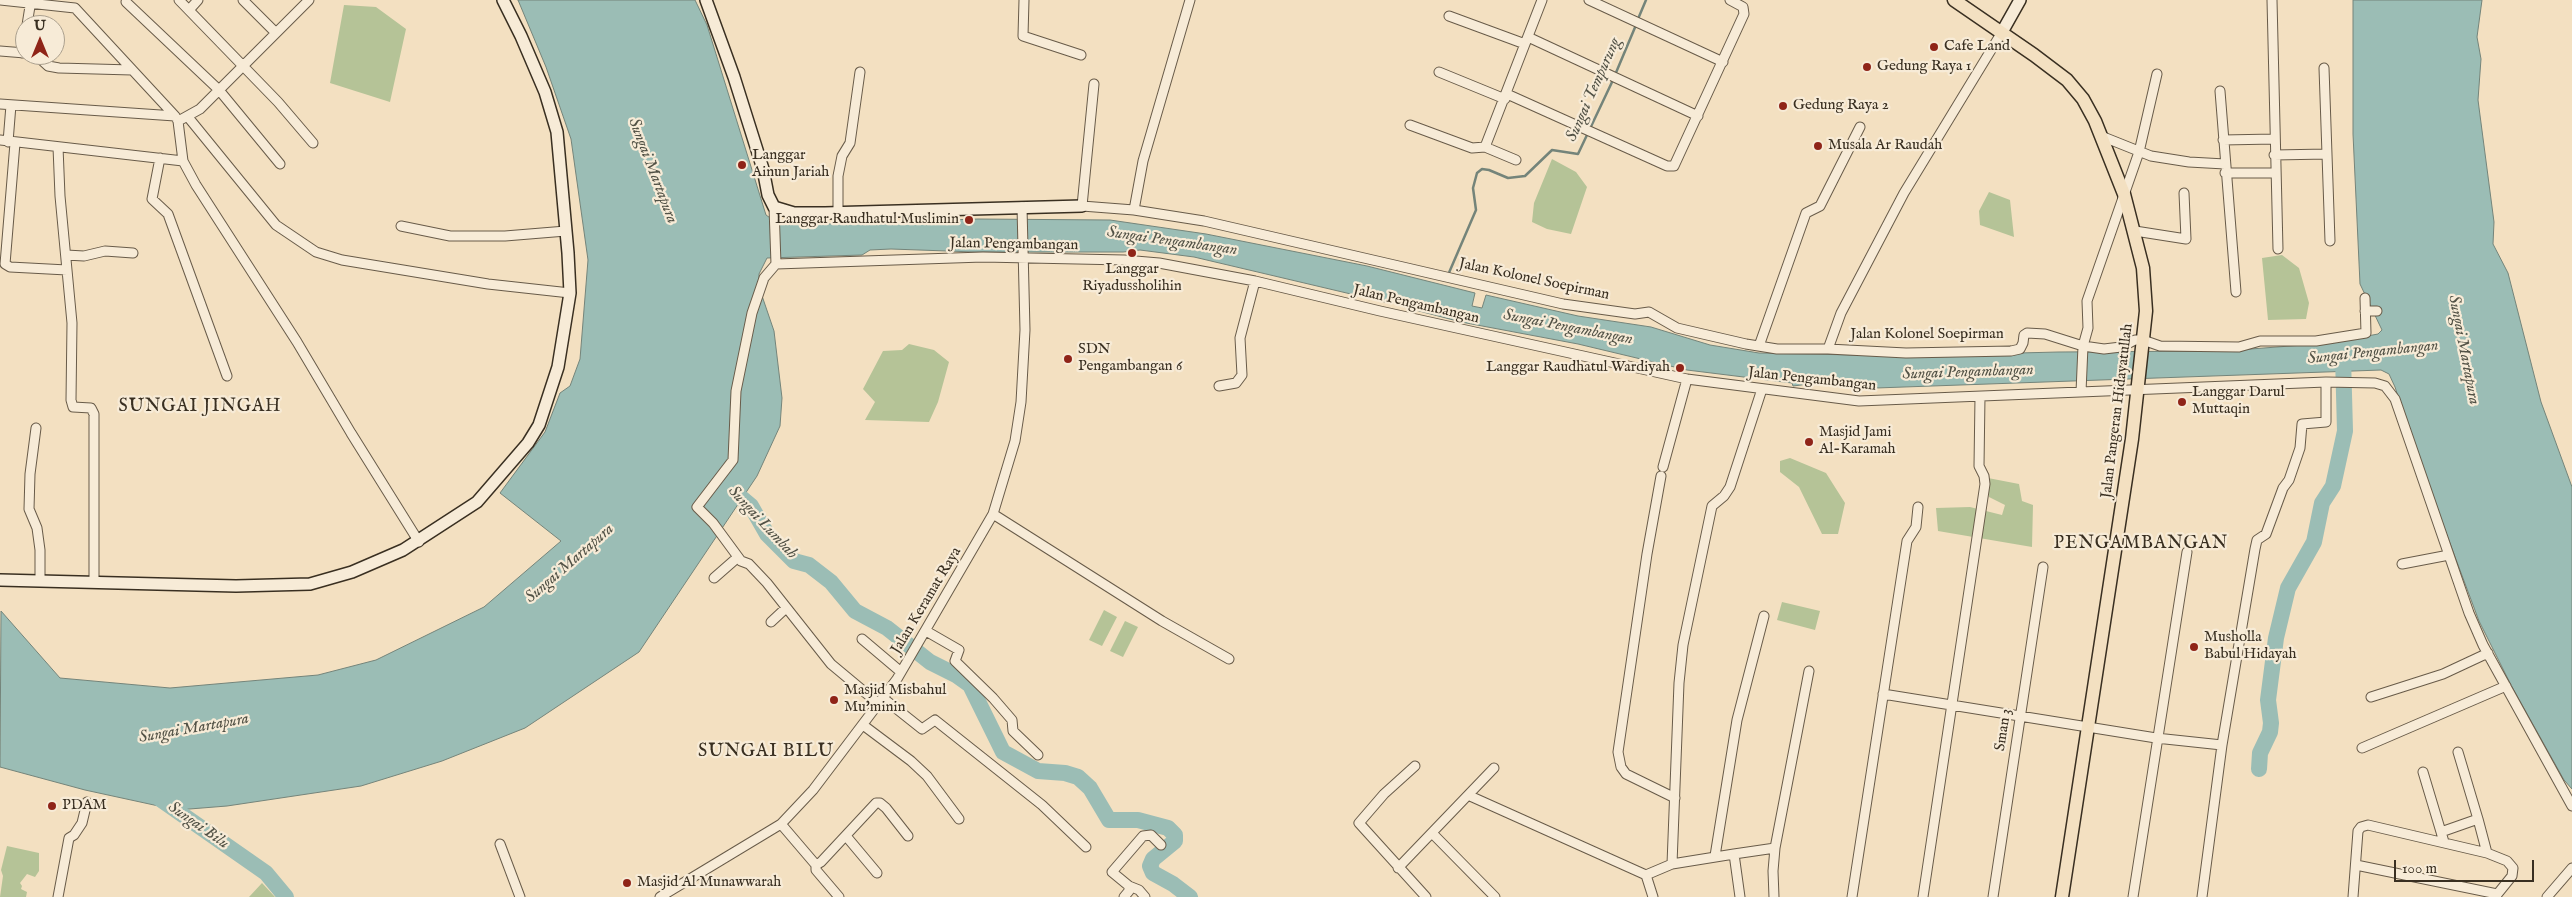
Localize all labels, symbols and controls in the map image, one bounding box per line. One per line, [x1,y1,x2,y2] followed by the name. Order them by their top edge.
[15,15,65,65] north arrow
[34,17,46,35] text: U
[1563,35,1625,145] water label: Sungai Tempurung
[1944,38,2010,56] place label: Cafe Land
[1928,41,1940,53] marker: Cafe Land
[1877,58,1971,76] place label: Gedung Raya 1
[1861,61,1873,73] marker: Gedung Raya 1
[1793,97,1889,115] place label: Gedung Raya 2
[1777,100,1789,112] marker: Gedung Raya 2
[623,116,681,226] water label: Sungai Martapura
[1828,137,1942,155] place label: Musala Ar Raudah
[1812,140,1824,152] marker: Musala Ar Raudah
[752,147,829,182] place label: Langgar Ainun Jariah
[736,159,748,171] marker: Langgar Ainun Jariah
[775,211,959,229] place label: Langgar Raudhatul Muslimin
[963,214,975,226] marker: Langgar Raudhatul Muslimin
[1106,223,1238,261] water label: Sungai Pengambangan
[950,235,1078,255] street label: Jalan Pengambangan
[1126,247,1138,259] marker: Langgar Riyadussholihin
[1457,255,1611,305] street label: Jalan Kolonel Soepirman
[1082,261,1182,296] place label: Langgar Riyadussholihin
[1351,282,1481,328] street label: Jalan Pengambangan
[2443,294,2483,406] water label: Sungai Martapura
[1502,306,1634,350] water label: Sungai Pengambangan
[2098,323,2138,499] street label: Jalan Pangeran Hidayatullah
[1850,326,2004,344] street label: Jalan Kolonel Soepirman
[2307,337,2439,369] water label: Sungai Pengambangan
[1078,341,1182,376] place label: SDN Pengambangan 6
[1062,353,1074,365] marker: SDN Pengambangan 6
[1486,359,1670,377] place label: Langgar Raudhatul Wardiyah
[1902,361,2034,385] water label: Sungai Pengambangan
[1674,362,1686,374] marker: Langgar Raudhatul Wardiyah
[1747,364,1877,396] street label: Jalan Pengambangan
[2192,384,2285,419] place label: Langgar Darul Muttaqin
[117,396,283,418] district label: SUNGAI JINGAH
[2176,396,2188,408] marker: Langgar Darul Muttaqin
[1819,424,1896,459] place label: Masjid Jami Al-Karamah
[1803,436,1815,448] marker: Masjid Jami Al-Karamah
[723,482,801,564] water label: Sungai Lumbah
[522,520,618,608] water label: Sungai Martapura
[2052,533,2230,555] district label: PENGAMBANGAN
[888,544,966,658] street label: Jalan Keramat Raya
[2204,629,2296,664] place label: Musholla Babul Hidayah
[2188,641,2200,653] marker: Musholla Babul Hidayah
[844,682,946,717] place label: Masjid Misbahul Mu'minin
[828,694,840,706] marker: Masjid Misbahul Mu'minin
[1992,708,2016,752] street label: Sman 3
[138,710,250,748] water label: Sungai Martapura
[697,741,835,763] district label: SUNGAI BILU
[62,797,107,815] place label: PDAM
[164,798,232,854] water label: Sungai Bilu
[46,800,58,812] marker: PDAM
[2397,850,2537,882] scale bar
[2402,859,2437,878] text: 100 m
[637,874,781,892] place label: Masjid Al Munawwarah
[621,877,633,889] marker: Masjid Al Munawwarah

